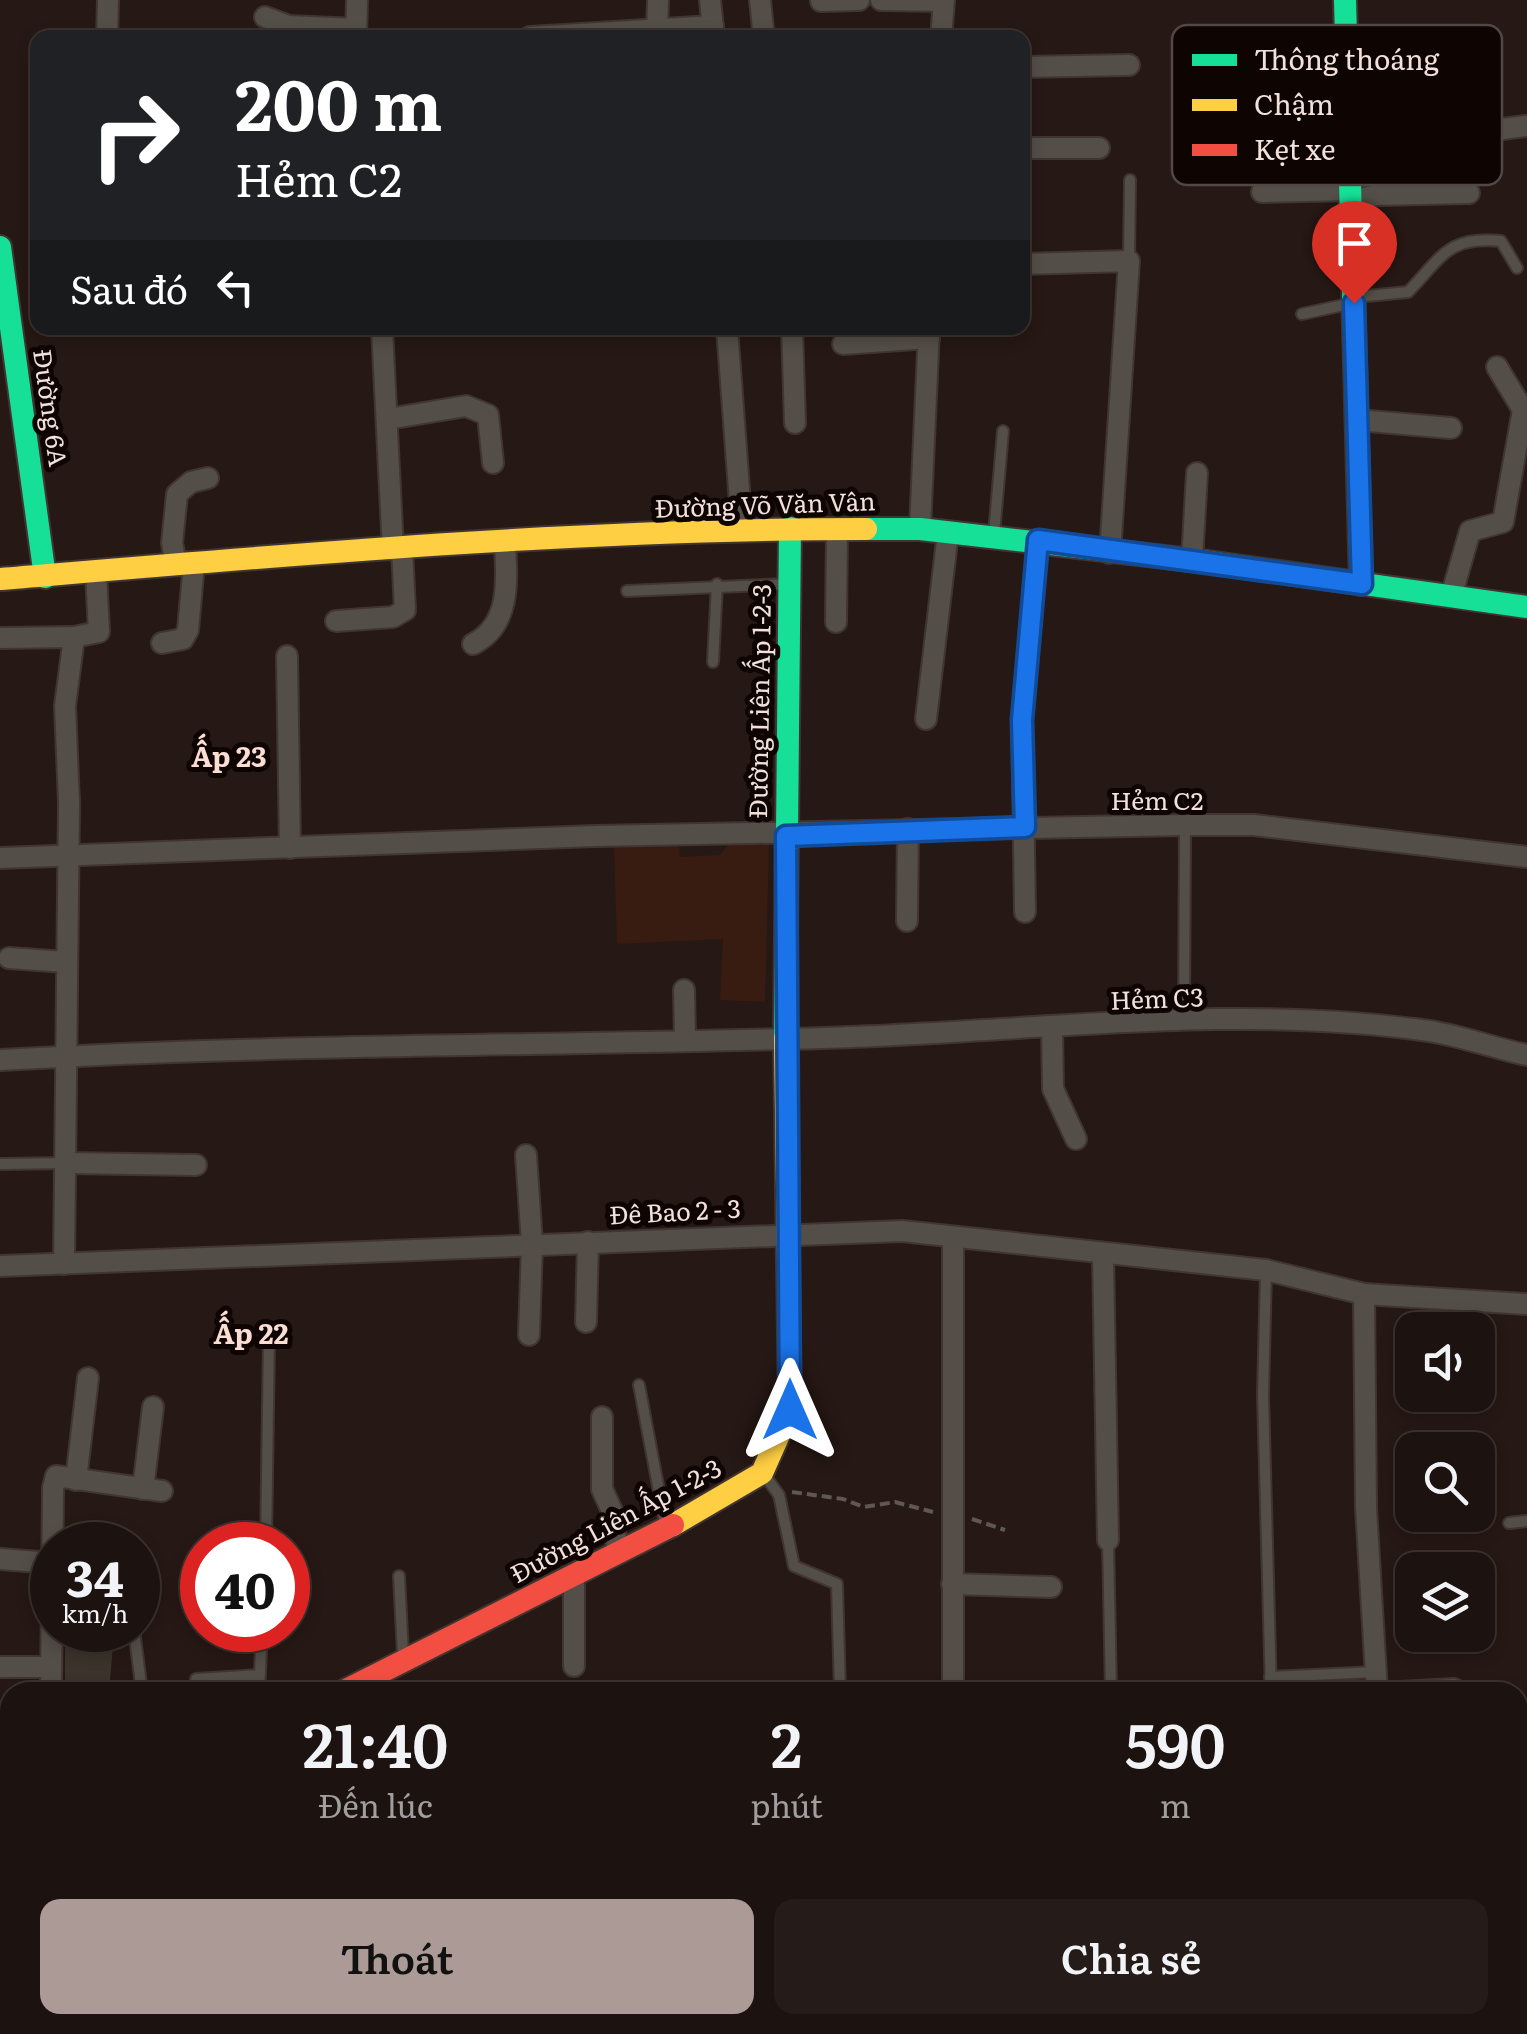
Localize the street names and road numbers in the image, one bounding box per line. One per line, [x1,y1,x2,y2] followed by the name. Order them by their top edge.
[25,347,78,469] street label: Đường 6A
[654,481,876,526] street label: Đường Võ Văn Vân
[738,583,779,819] street label: Đường Liên Ấp 1-2-3
[1111,781,1203,818] street label: Hẻm C2
[1109,977,1204,1018] street label: Hẻm C3
[608,1189,742,1232] street label: Đê Bao 2 - 3
[503,1448,728,1591] street label: Đường Liên Ấp 1-2-3

